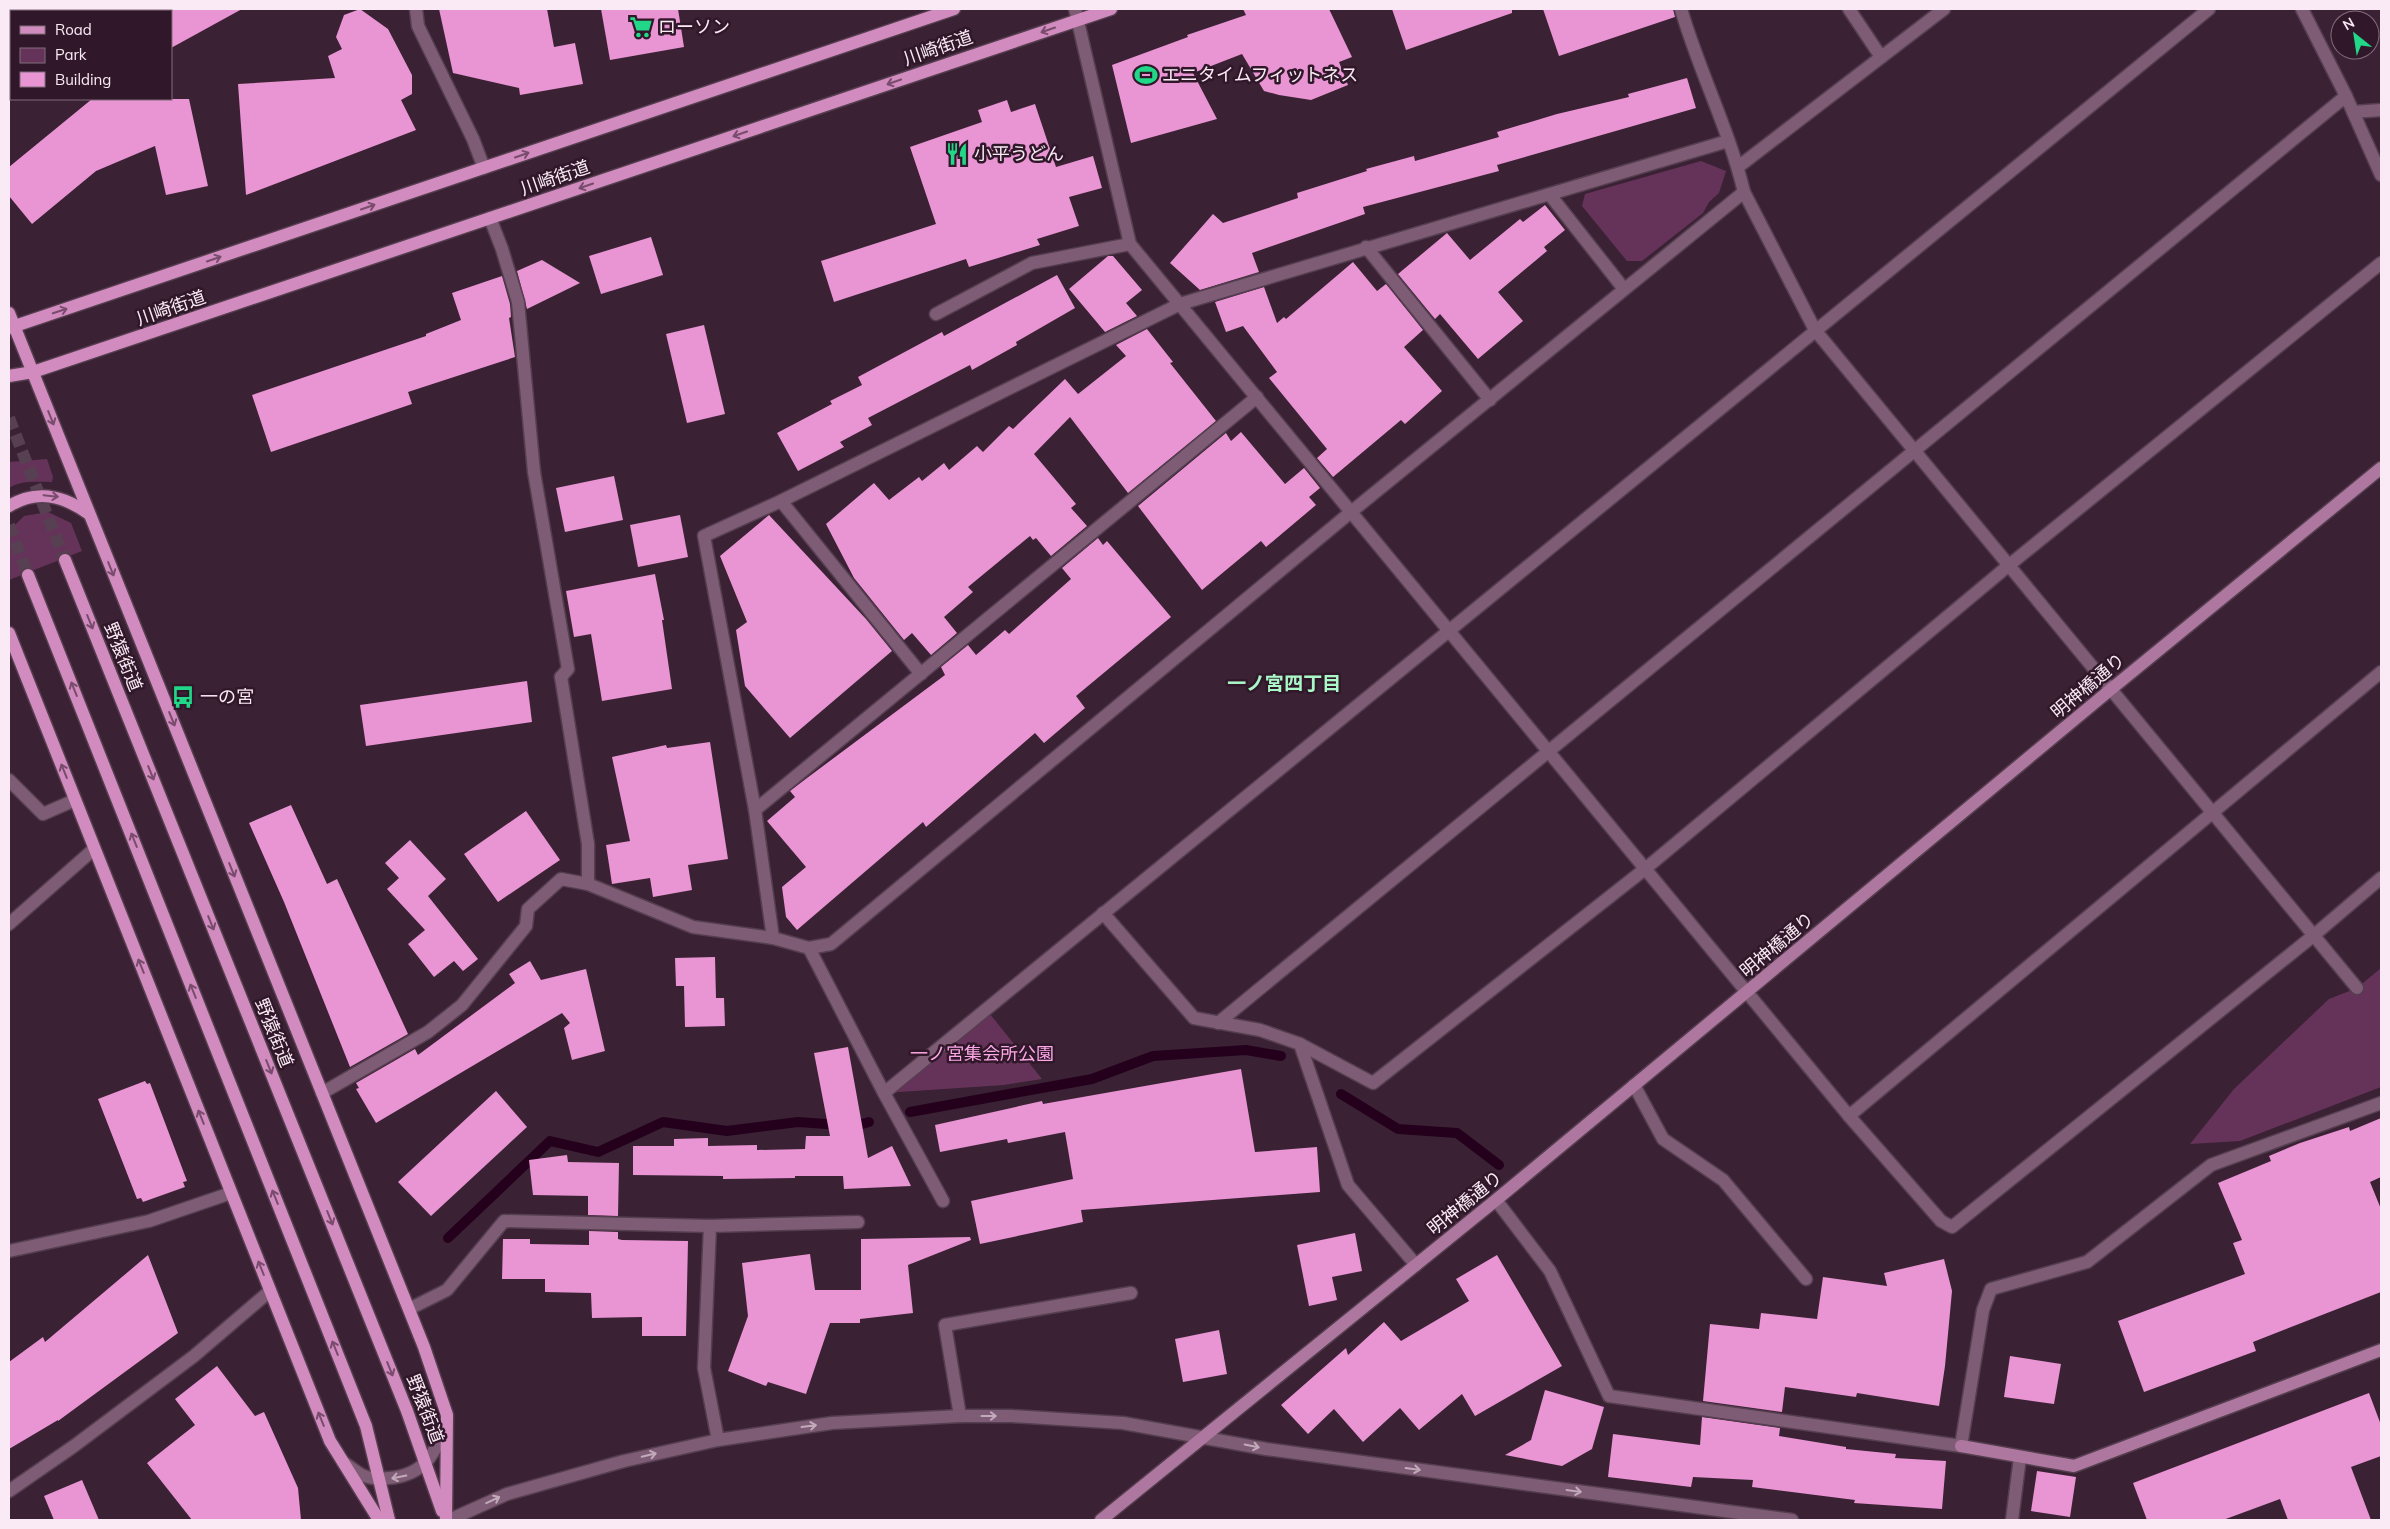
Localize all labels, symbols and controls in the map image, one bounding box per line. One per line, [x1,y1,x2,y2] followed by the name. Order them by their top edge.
[10,10,172,100] legend
[2330,10,2380,60] north arrow
[2339,13,2358,34] text: N
[628,14,654,40] supermarket icon: ローソン
[658,15,730,38] place label: ローソン
[55,20,92,39] text: Road
[900,25,976,70] street label: 川崎街道
[1041,26,1056,35] one-way arrow
[55,45,87,64] text: Park
[1133,62,1159,88] sports icon: エニタイムフィットネス
[1162,63,1358,86] place label: エニタイムフィットネス
[55,70,111,89] text: Building
[887,78,902,87] one-way arrow
[733,130,748,139] one-way arrow
[944,141,970,167] restaurant icon: 小平うどん
[974,142,1064,165] place label: 小平うどん
[514,150,529,159] one-way arrow
[517,155,593,200] street label: 川崎街道
[579,182,594,191] one-way arrow
[360,202,375,211] one-way arrow
[206,254,221,263] one-way arrow
[133,285,209,330] street label: 川崎街道
[52,306,68,315] one-way arrow
[47,410,56,425] one-way arrow
[42,491,58,501] one-way arrow
[108,561,117,576] one-way arrow
[86,614,95,629] one-way arrow
[99,619,148,694] street label: 野猿街道
[2046,648,2130,723] street label: 明神橋通り
[1227,671,1341,695] district label: 一ノ宮四丁目
[68,682,78,697] one-way arrow
[170,684,196,710] bus stop icon: 一の宮
[200,685,254,708] place label: 一の宮
[168,711,177,726] one-way arrow
[58,764,68,779] one-way arrow
[147,765,156,780] one-way arrow
[128,833,137,848] one-way arrow
[228,862,238,877] one-way arrow
[1735,907,1819,982] street label: 明神橋通り
[207,915,217,930] one-way arrow
[136,959,145,974] one-way arrow
[188,984,197,999] one-way arrow
[250,995,299,1070] street label: 野猿街道
[910,1042,1054,1065] park label: 一ノ宮集会所公園
[265,1059,274,1074] one-way arrow
[196,1110,205,1125] one-way arrow
[1422,1165,1507,1240] street label: 明神橋通り
[270,1190,279,1205] one-way arrow
[326,1210,335,1225] one-way arrow
[256,1260,265,1276] one-way arrow
[330,1341,339,1356] one-way arrow
[386,1361,396,1376] one-way arrow
[402,1371,449,1447] street label: 野猿街道
[316,1411,325,1427] one-way arrow
[980,1411,996,1421] one-way arrow
[801,1421,817,1431] one-way arrow
[1244,1441,1260,1451] one-way arrow
[641,1450,657,1459] one-way arrow
[1405,1464,1421,1474] one-way arrow
[391,1472,407,1482] one-way arrow
[1566,1486,1582,1496] one-way arrow
[485,1495,500,1504] one-way arrow

